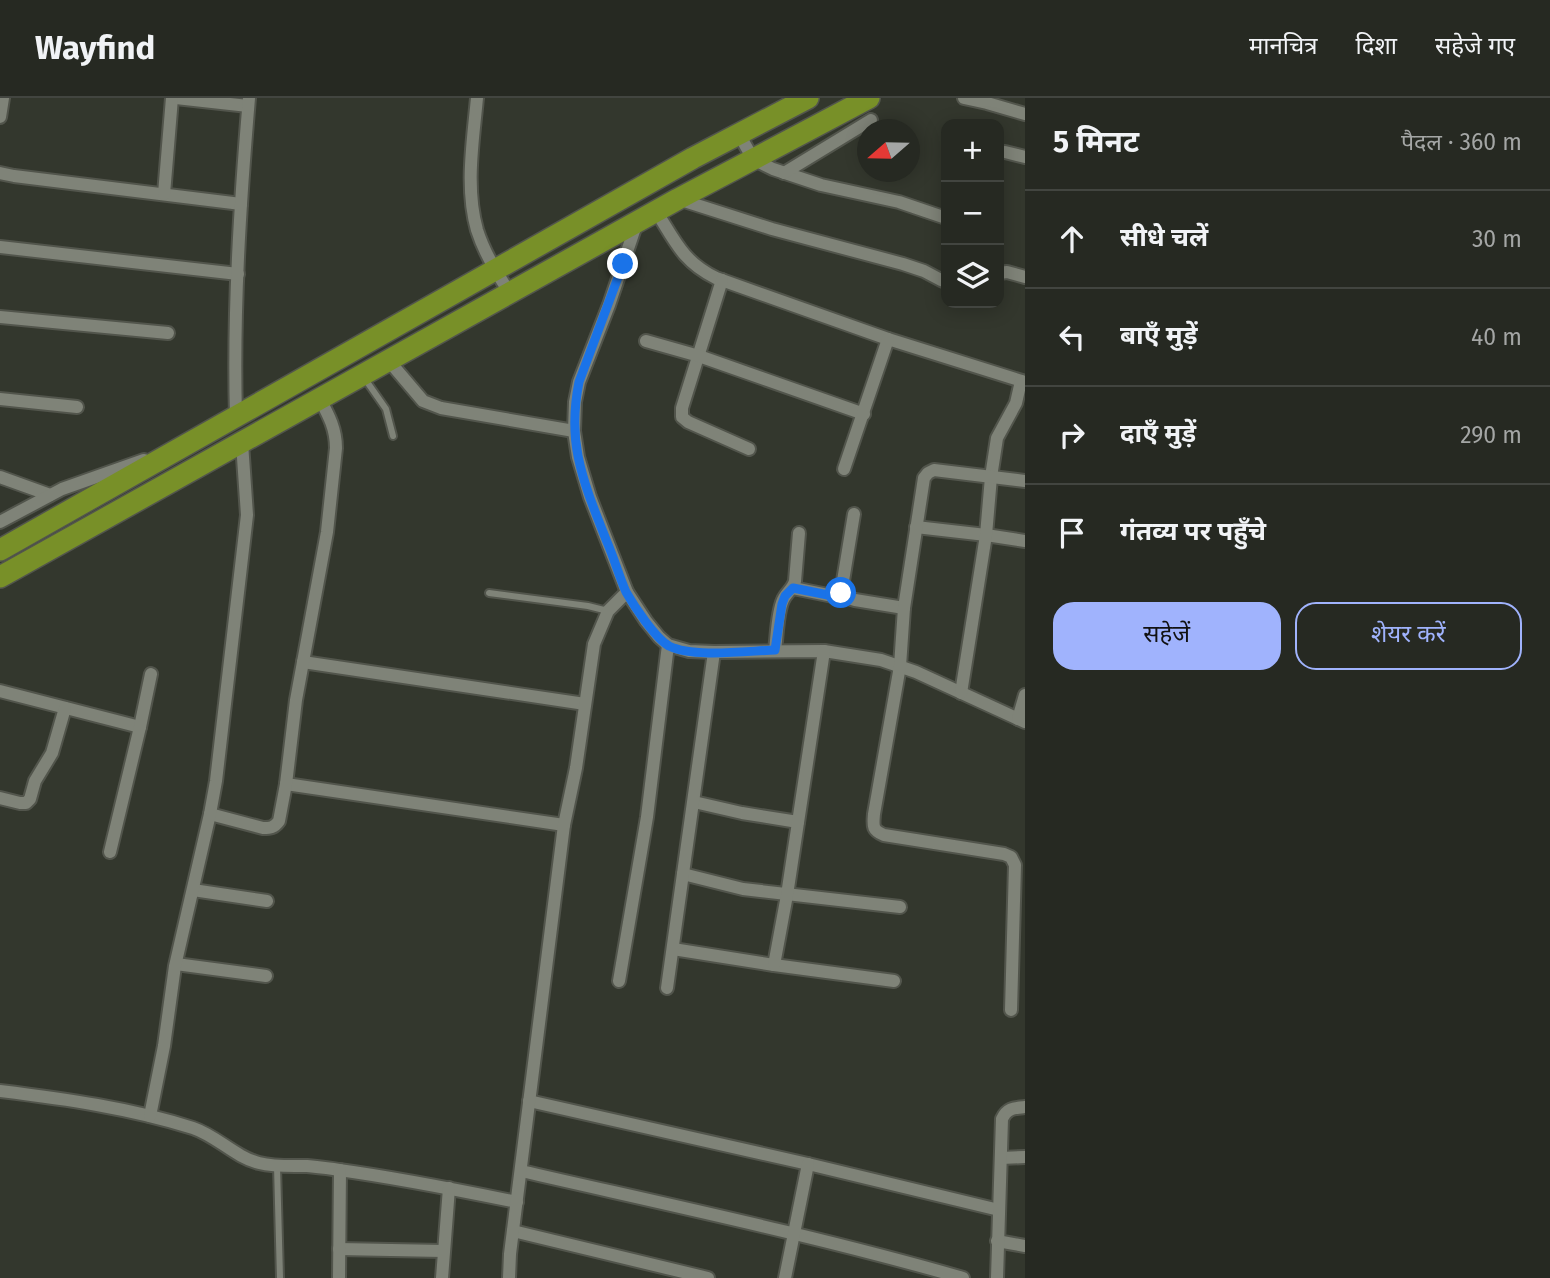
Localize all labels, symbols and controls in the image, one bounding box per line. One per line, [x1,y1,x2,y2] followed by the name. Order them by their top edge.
[35,28,155,68] text: Wayfind
[1249,32,1318,60] text: मानचित्र
[1356,32,1397,60] text: दिशा
[1435,32,1515,60] text: सहेजे गए
[857,119,920,182] north arrow
[941,119,1004,308] map controls
[941,119,1004,182] button: +
[1053,124,1139,160] text: 5 मिनट
[1401,128,1522,156] text: पैदल · 360 m
[941,182,1004,245] button: −
[1053,220,1091,258] icon: ahead
[1120,222,1208,253] text: सीधे चलें
[1472,225,1522,253] text: 30 m
[941,245,1004,308] button: layers
[607,248,638,279] route end
[1053,318,1091,356] icon: left
[1120,320,1197,351] text: बाएँ मुड़ें
[1471,323,1522,351] text: 40 m
[1053,416,1091,454] icon: right
[1120,418,1196,449] text: दाएँ मुड़ें
[1460,421,1522,449] text: 290 m
[1053,514,1091,552] icon: arrive
[1120,516,1266,547] text: गंतव्य पर पहुँचे
[825,577,856,608] route start
[1053,602,1281,670] button: सहेजें
[1295,602,1522,670] button: शेयर करें

